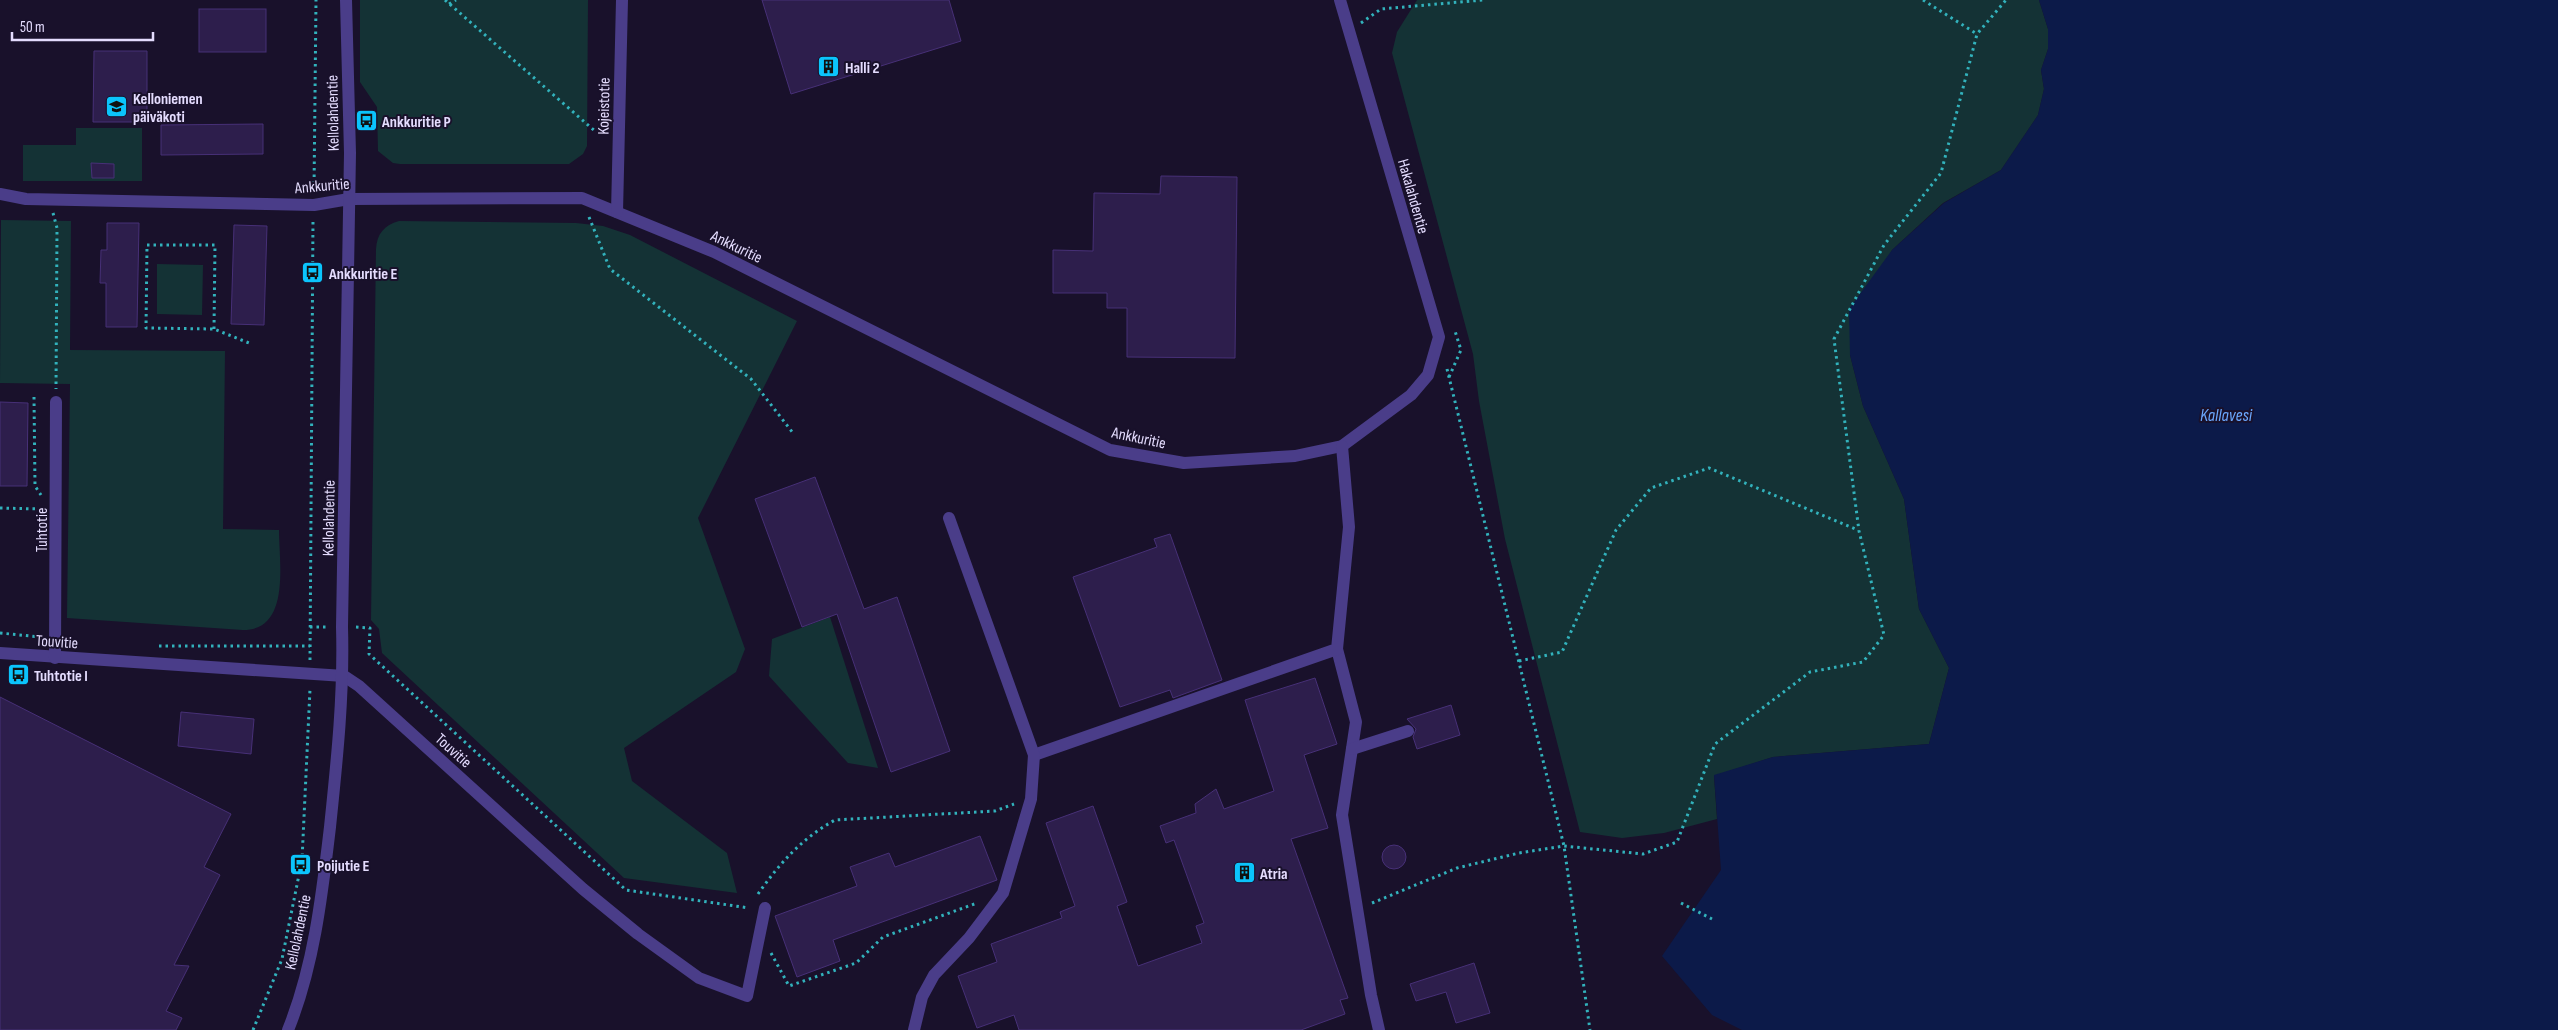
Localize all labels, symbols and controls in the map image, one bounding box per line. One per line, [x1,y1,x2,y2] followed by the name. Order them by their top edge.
[12,10,154,42] scale bar
[20,18,45,37] text: 50 m
[817,55,841,79] building icon: Halli 2
[845,59,880,78] place label: Halli 2
[323,75,344,151] street label: Kellolahdentie
[595,77,614,135] street label: Kojeistotie
[133,90,203,127] place label: Kelloniemen päiväkoti
[105,95,129,119] school or university icon: Kelloniemen päiväkoti
[354,109,378,133] bus stop icon: Ankkuritie P
[381,113,451,132] place label: Ankkuritie P
[1393,157,1432,236] street label: Hakalahdentie
[293,175,350,198] street label: Ankkuritie
[707,226,765,268] street label: Ankkuritie
[301,261,325,285] bus stop icon: Ankkuritie E
[328,265,397,284] place label: Ankkuritie E
[2200,405,2253,426] water label: Kallavesi
[1109,423,1167,453] street label: Ankkuritie
[319,480,340,556] street label: Kellolahdentie
[33,508,52,552] street label: Tuhtotie
[35,632,79,653] street label: Touvitie
[6,663,30,687] bus stop icon: Tuhtotie I
[34,667,88,686] place label: Tuhtotie I
[431,730,475,772] street label: Touvitie
[289,853,313,877] bus stop icon: Poijutie E
[317,857,370,876] place label: Poijutie E
[1232,861,1256,885] building icon: Atria
[1259,865,1288,884] place label: Atria
[281,893,316,972] street label: Kellolahdentie

